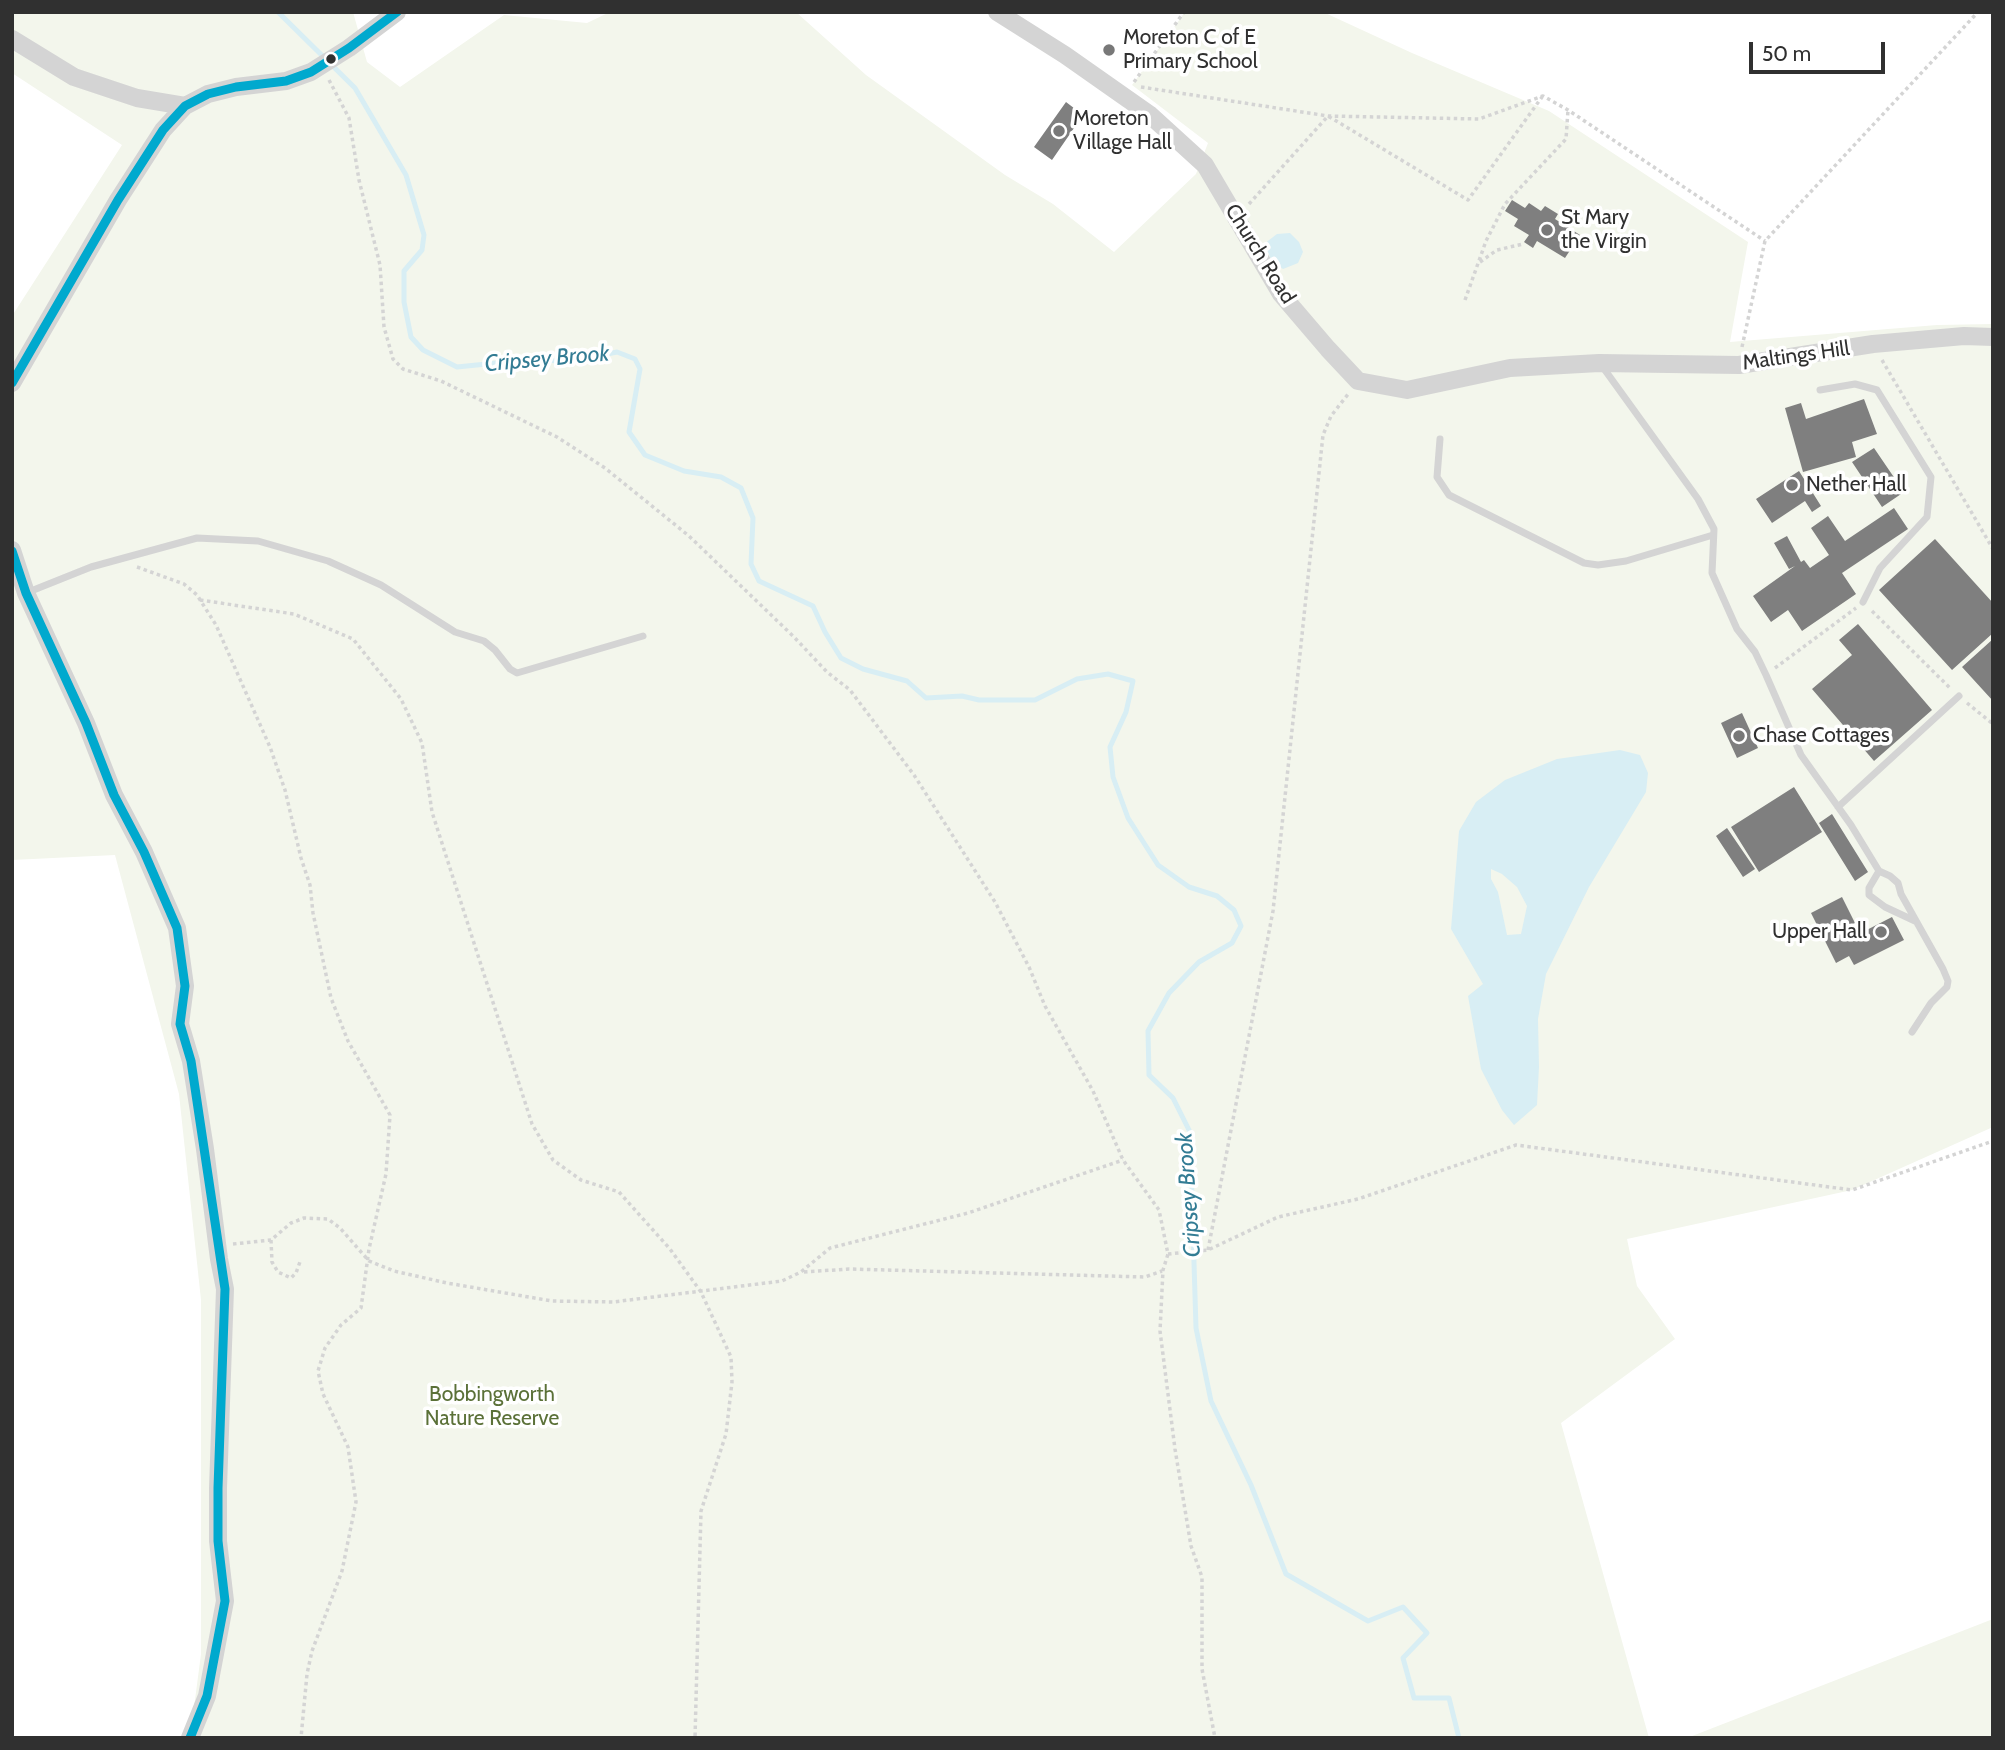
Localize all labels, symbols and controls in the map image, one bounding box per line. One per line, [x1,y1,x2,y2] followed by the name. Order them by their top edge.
[1123,25,1258,75] place label: Moreton C of E Primary School
[1753,28,1890,72] scale bar
[1762,41,1811,66] text: 50 m
[1101,42,1117,58] marker: Moreton C of E Primary School
[324,52,338,66] unlabelled marker
[1073,106,1172,156] place label: Moreton Village Hall
[1051,123,1067,139] marker: Moreton Village Hall
[1219,199,1301,309] street label: Church Road
[1561,205,1647,255] place label: St Mary the Virgin
[1539,222,1555,238] marker: St Mary the Virgin
[1741,336,1851,376] street label: Maltings Hill
[484,340,610,378] water label: Cripsey Brook
[1806,472,1906,498] place label: Nether Hall
[1784,477,1800,493] marker: Nether Hall
[1753,723,1890,749] place label: Chase Cottages
[1731,728,1747,744] marker: Chase Cottages
[1772,919,1867,945] place label: Upper Hall
[1873,924,1889,940] marker: Upper Hall
[1171,1132,1207,1258] water label: Cripsey Brook
[425,1382,559,1432] park label: Bobbingworth Nature Reserve

